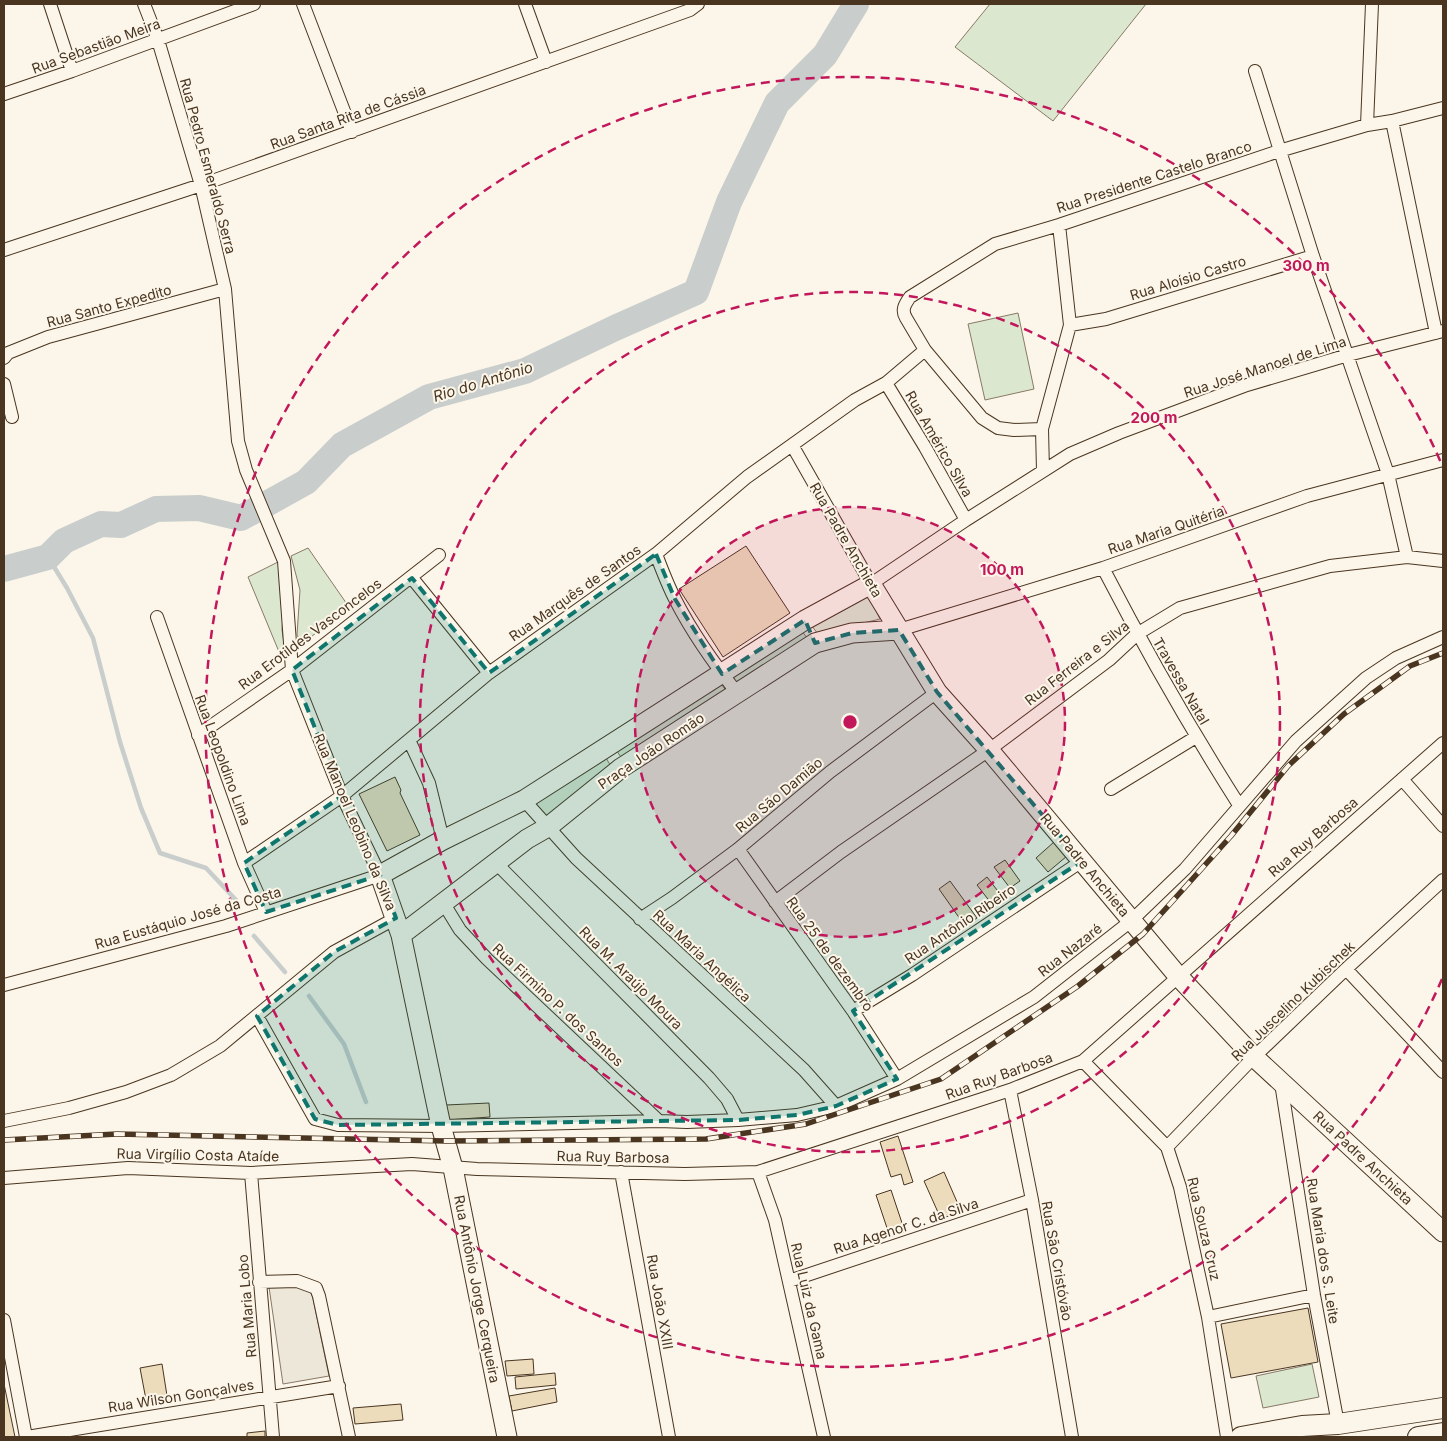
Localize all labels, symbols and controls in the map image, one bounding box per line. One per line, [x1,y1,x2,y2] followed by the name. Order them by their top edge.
[29,14,162,77] street label: Rua Sebastião Meira
[177,76,240,256] street label: Rua Pedro Esmeraldo Serra
[268,80,428,153] street label: Rua Santa Rita de Cássia
[1054,137,1254,216] street label: Rua Presidente Castelo Branco
[1128,252,1248,303] street label: Rua Aloísio Castro
[1282,256,1330,275] text: 300 m
[45,281,173,330] street label: Rua Santo Expedito
[1182,332,1348,401] street label: Rua José Manoel de Lima
[431,357,535,406] water label: Rio do Antônio
[902,388,977,500] street label: Rua Américo Silva
[1131,408,1177,427] text: 200 m
[807,479,886,600] street label: Rua Padre Anchieta
[1105,502,1226,557] street label: Rua Maria Quitéria
[506,541,644,645] street label: Rua Marquês de Santos
[980,560,1024,579] text: 100 m
[235,574,385,693] street label: Rua Erotildes Vasconcelos
[1021,617,1132,709] street label: Rua Ferreira e Silva
[1150,634,1213,727] street label: Travessa Natal
[192,692,255,828] street label: Rua Leopoldino Lima
[594,709,707,792] street label: Praça João Romão
[841,713,859,731] centre of rings
[310,731,401,913] street label: Rua Manoel Leobino da Silva
[732,753,826,836] street label: Rua São Damião
[1264,793,1361,880] street label: Rua Ruy Barbosa
[1037,809,1134,920] street label: Rua Padre Anchieta
[901,880,1018,967] street label: Rua Antônio Ribeiro
[93,883,283,952] street label: Rua Eustáquio José da Costa
[783,893,878,1014] street label: Rua 25 de dezembro
[650,906,755,1005] street label: Rua Maria Angélica
[1034,919,1105,980] street label: Rua Nazaré
[576,923,686,1033] street label: Rua M. Araújo Moura
[1227,937,1358,1064] street label: Rua Juscelino Kubischek
[489,940,627,1070] street label: Rua Firmino P. dos Santos
[943,1048,1055,1103] street label: Rua Ruy Barbosa
[1310,1107,1417,1208] street label: Rua Padre Anchieta
[116,1145,280,1164] street label: Rua Virgílio Costa Ataíde
[556,1147,670,1166] street label: Rua Ruy Barbosa
[1184,1175,1225,1282] street label: Rua Souza Cruz
[1304,1177,1343,1325] street label: Rua Maria dos S. Leite
[451,1194,504,1384] street label: Rua Antônio Jorge Cerqueira
[831,1194,980,1257] street label: Rua Agenor C. da Silva
[1039,1200,1076,1322] street label: Rua São Cristóvão
[788,1241,831,1361] street label: Rua Luiz da Gama
[644,1253,677,1351] street label: Rua João XXIII
[234,1254,259,1358] street label: Rua Maria Lobo
[107,1376,255,1415] street label: Rua Wilson Gonçalves

